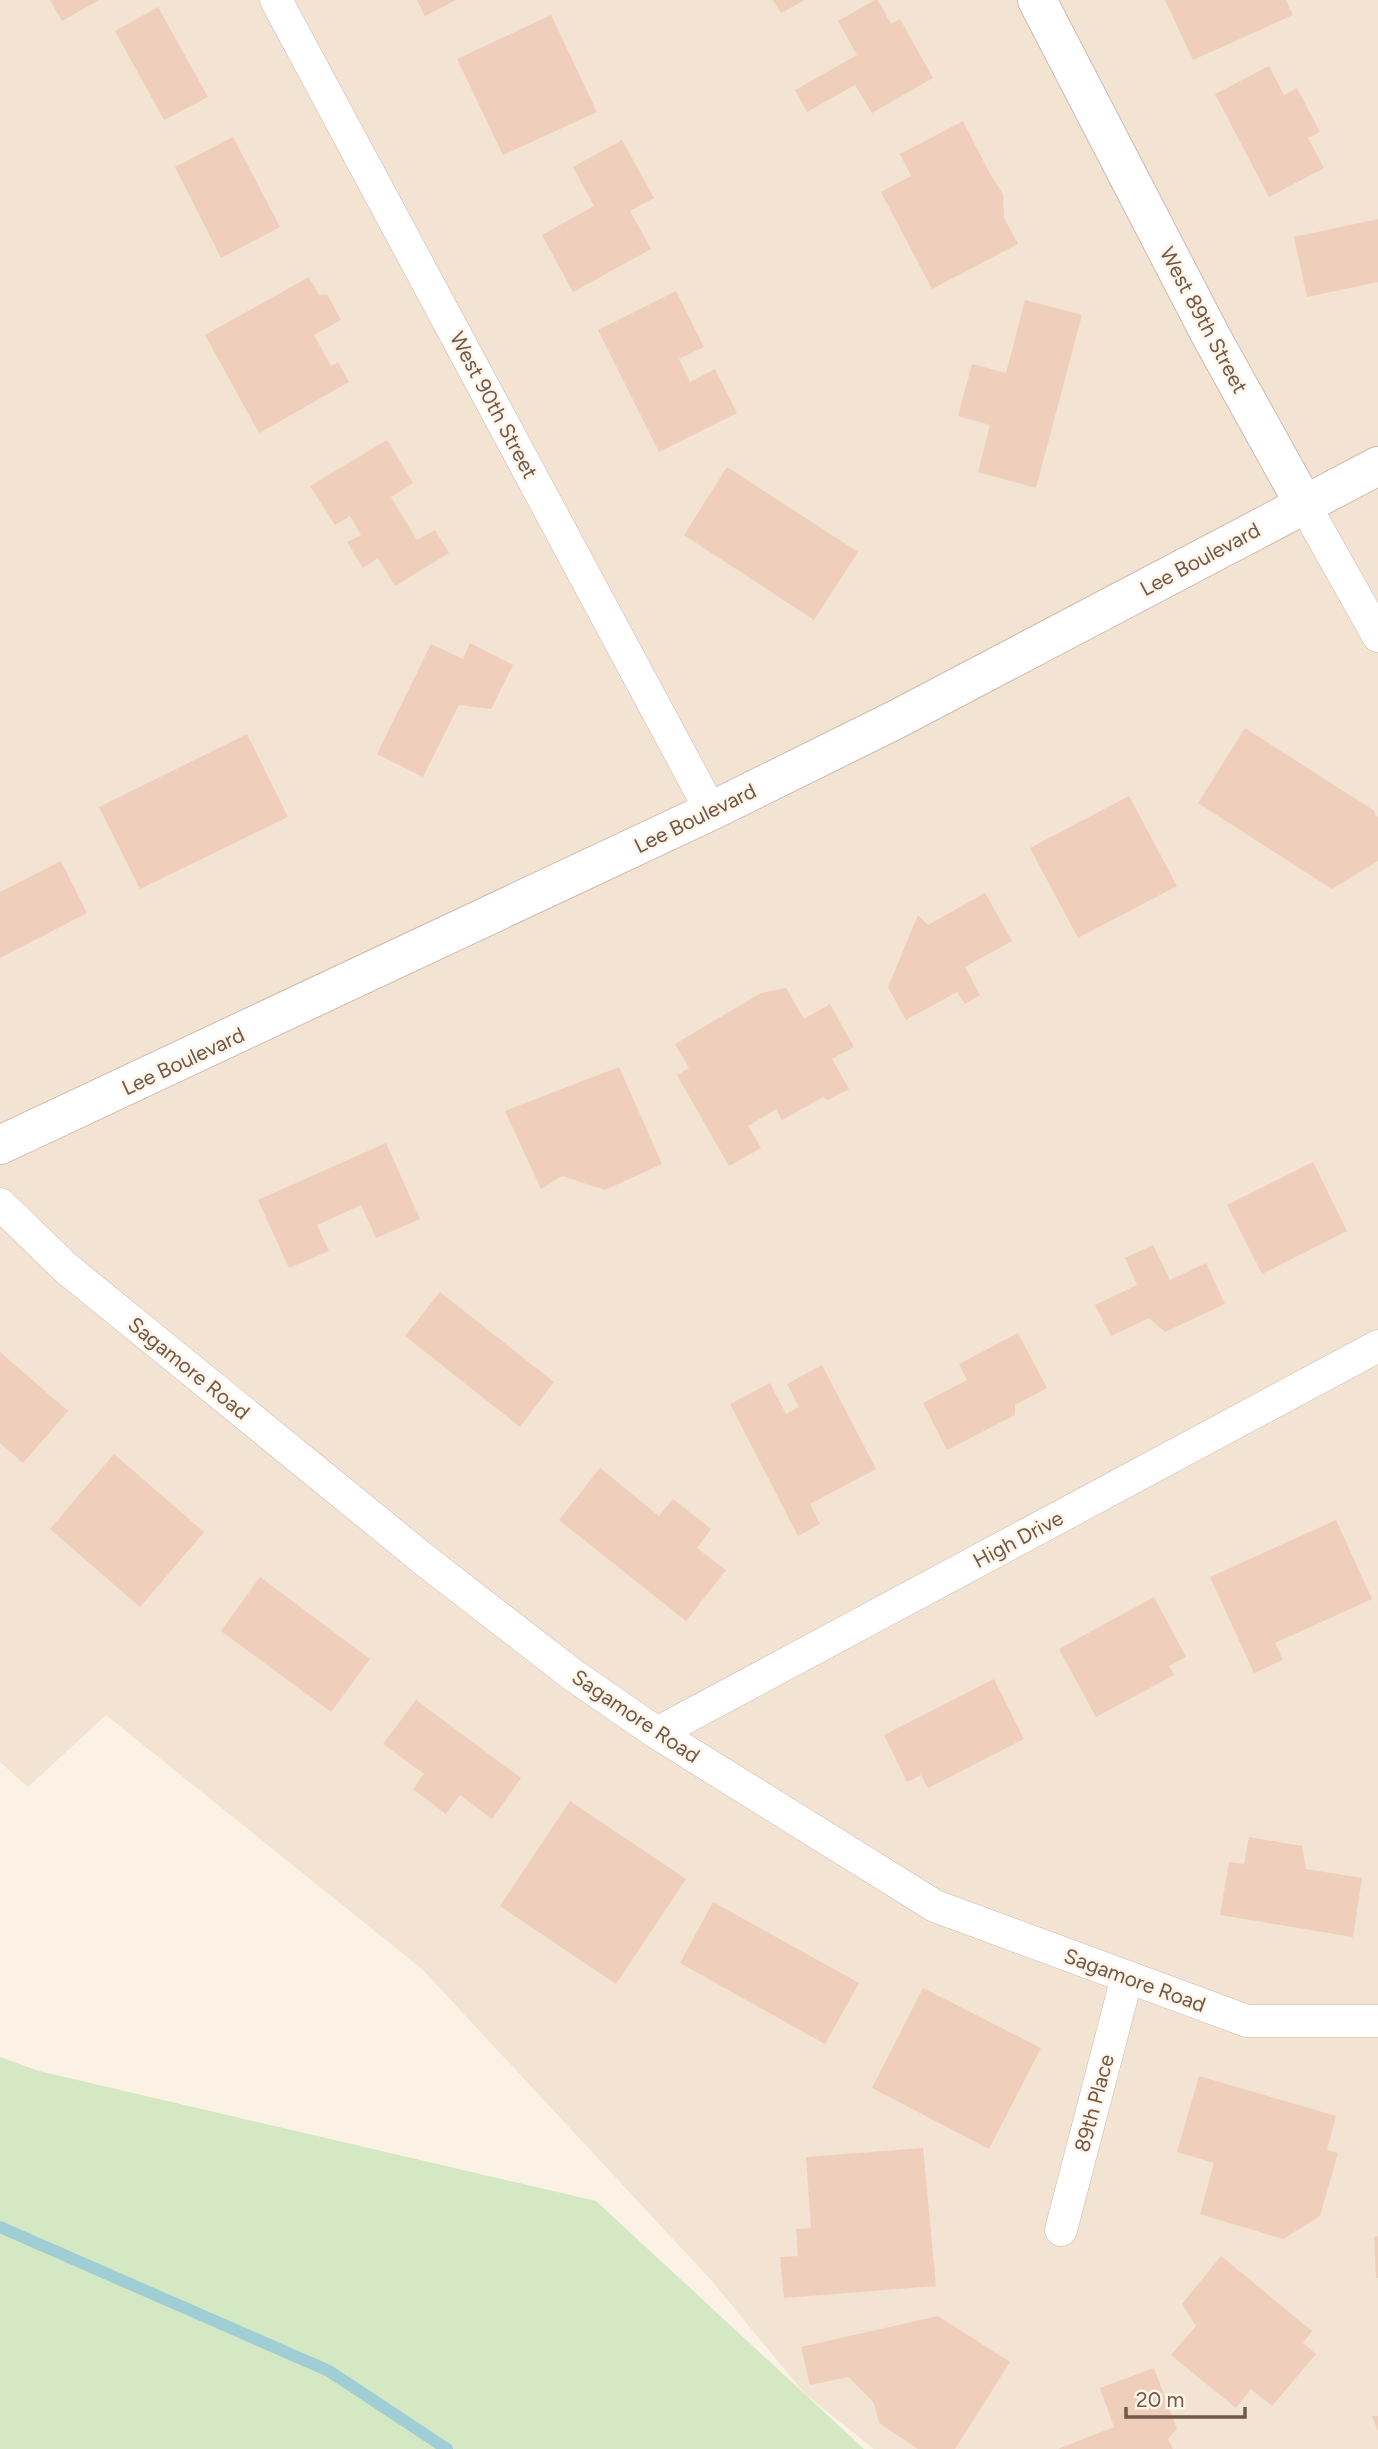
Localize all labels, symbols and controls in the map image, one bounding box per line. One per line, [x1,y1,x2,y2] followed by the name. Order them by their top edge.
[1155,243,1253,397] street label: West 89th Street
[445,327,543,483] street label: West 90th Street
[1136,517,1264,601] street label: Lee Boulevard
[630,778,760,858] street label: Lee Boulevard
[118,1022,248,1100] street label: Lee Boulevard
[123,1311,255,1425] street label: Sagamore Road
[969,1505,1067,1573] street label: High Drive
[567,1664,705,1768] street label: Sagamore Road
[1061,1943,1209,2017] street label: Sagamore Road
[1069,2051,1119,2155] street label: 89th Place
[1126,2376,1245,2420] scale bar
[1136,2387,1184,2412] text: 20 m

